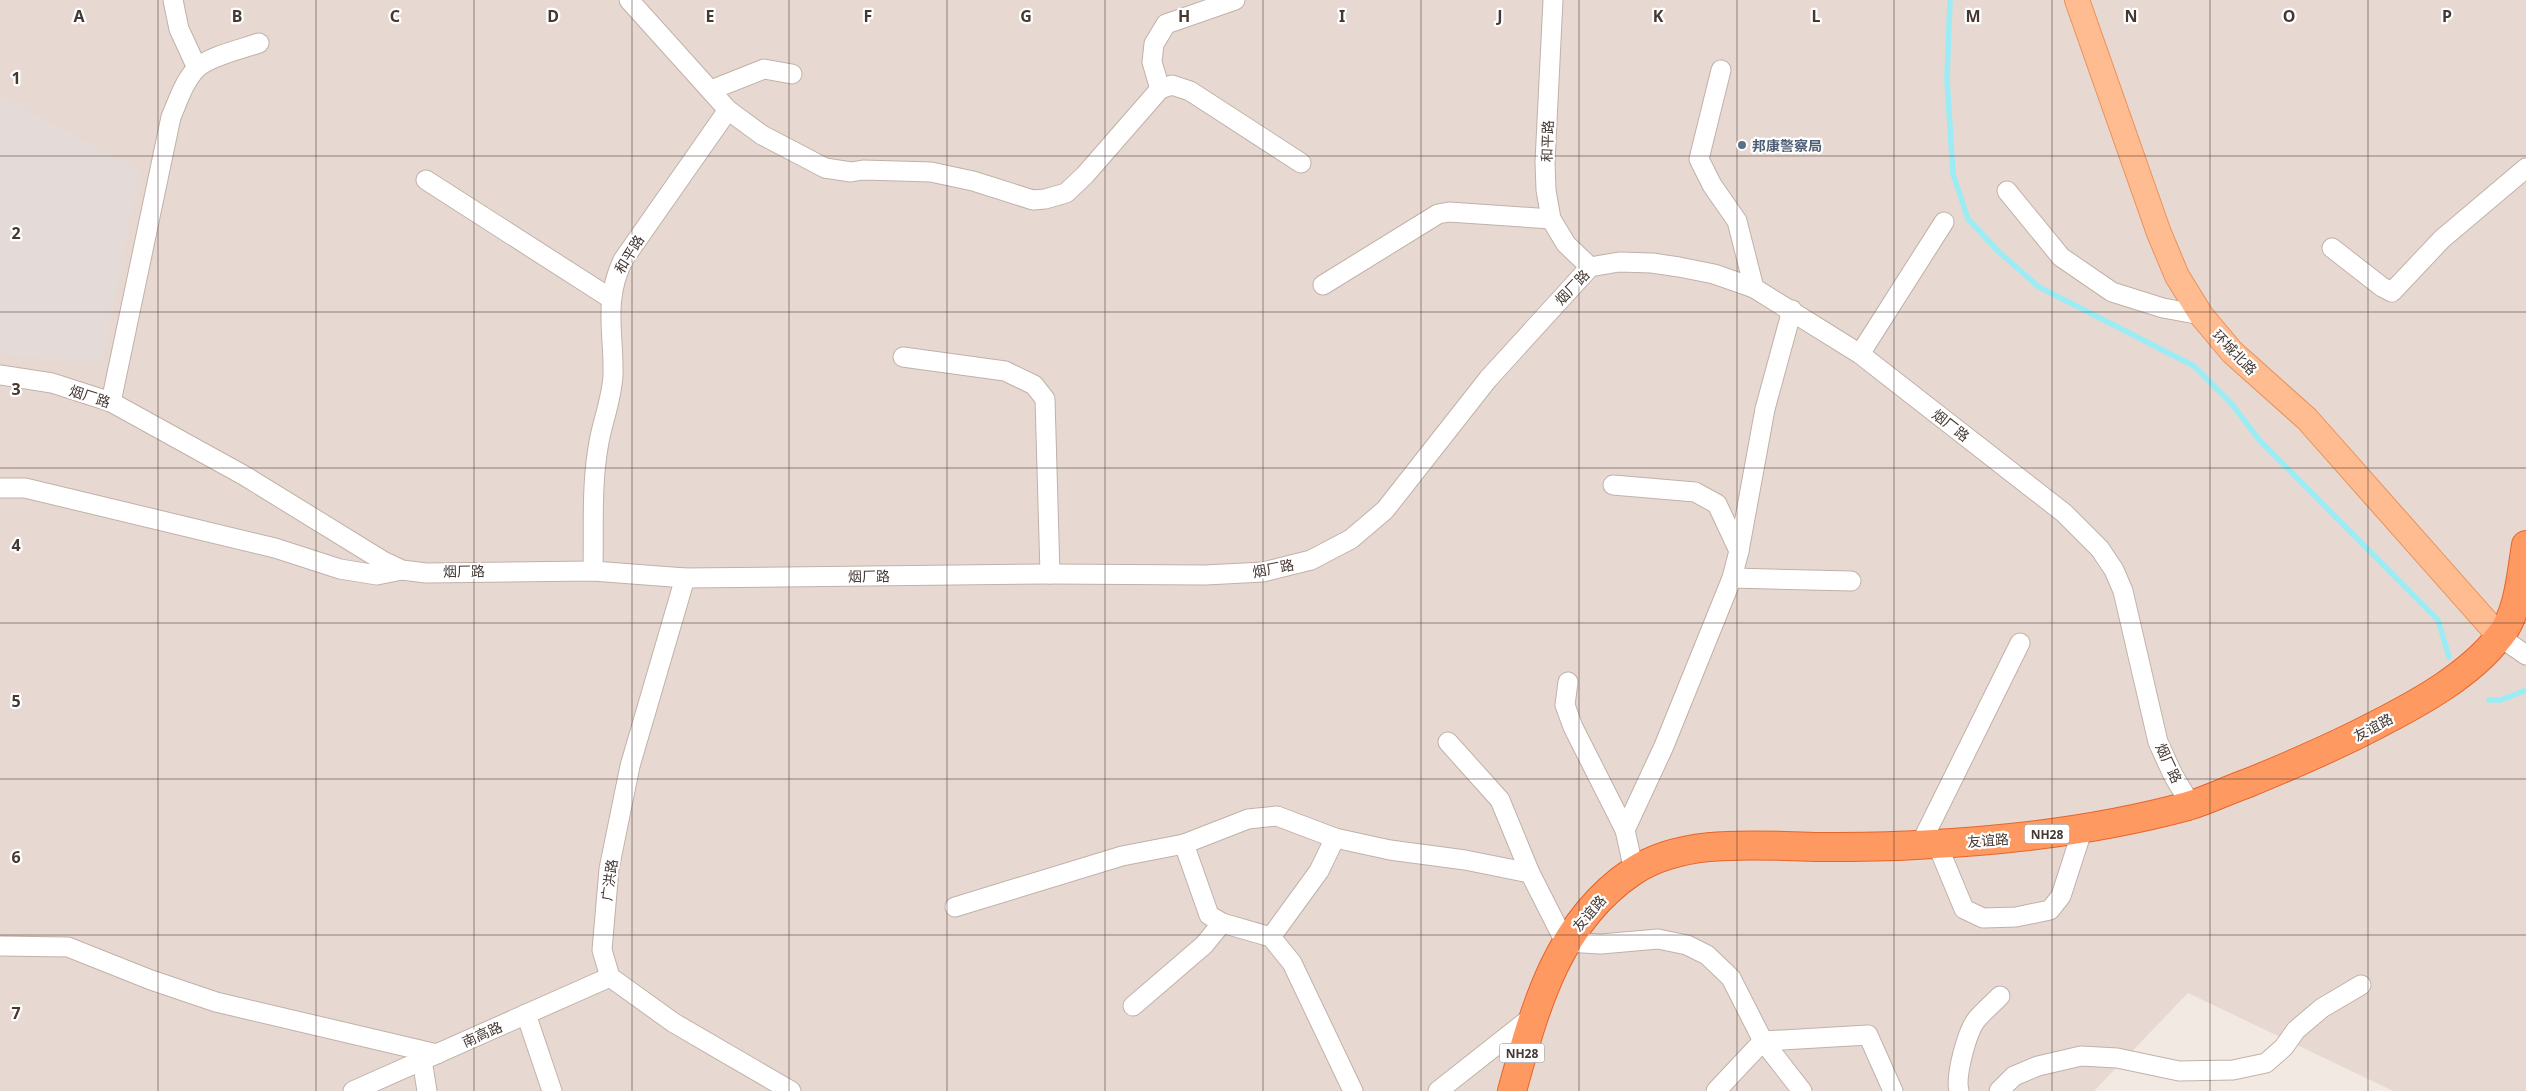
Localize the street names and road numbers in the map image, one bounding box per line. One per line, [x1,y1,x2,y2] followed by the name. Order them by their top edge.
[1537,120,1557,162] street label: 和平路
[610,231,648,277] street label: 和平路
[1551,265,1593,309] street label: 烟厂路
[2209,325,2261,379] street label: 环城北路
[67,380,113,412] street label: 烟厂路
[1929,405,1973,445] street label: 烟厂路
[1251,555,1295,581] street label: 烟厂路
[443,561,485,581] street label: 烟厂路
[848,566,890,586] street label: 烟厂路
[2350,709,2396,745] street label: 友谊路
[2152,740,2186,786] street label: 烟厂路
[2024,824,2070,844] road number: NH28
[1966,829,2010,851] street label: 友谊路
[597,858,621,902] street label: 广洪路
[1568,891,1610,935] street label: 友谊路
[459,1017,505,1051] street label: 南高路
[1500,1044,1544,1062] road number: NH28

